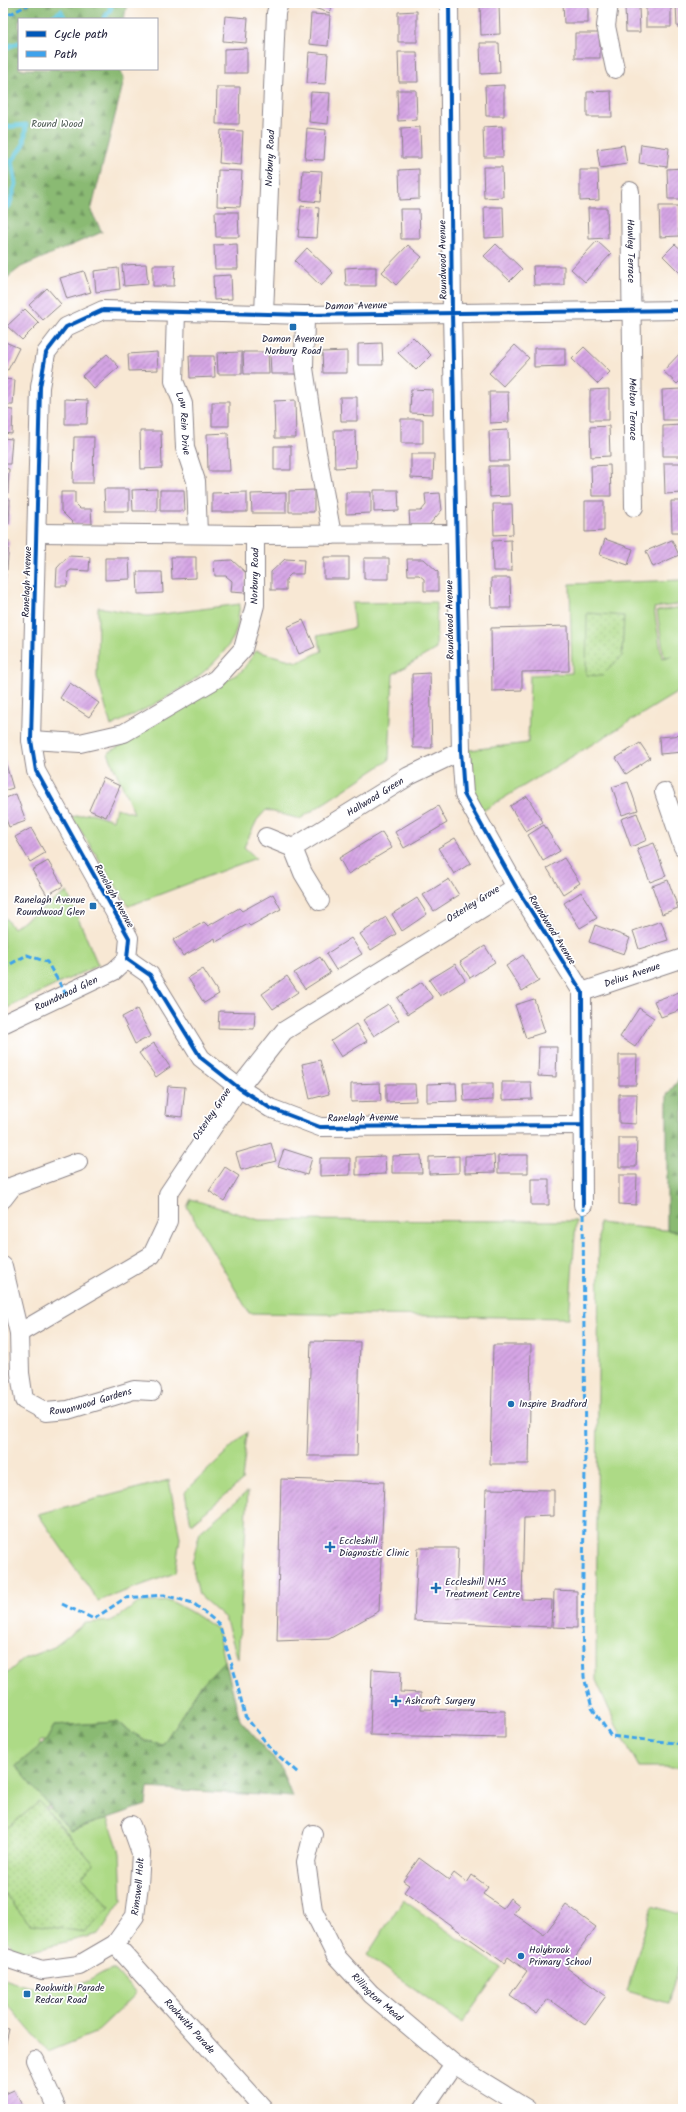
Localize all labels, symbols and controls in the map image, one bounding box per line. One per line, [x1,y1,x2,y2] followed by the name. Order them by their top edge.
[18,18,158,70] legend
[54,25,108,44] text: Cycle path
[54,45,77,64] text: Path
[31,116,84,132] park label: Round Wood
[261,128,279,187] street label: Norbury Road
[622,219,639,284] street label: Hawley Terrace
[434,220,452,300] street label: Roundwood Avenue
[325,297,388,315] street label: Damon Avenue
[288,322,298,332] marker: Damon Avenue Norbury Road
[262,331,325,359] place label: Damon Avenue Norbury Road
[624,378,641,441] street label: Melton Terrace
[171,389,195,458] street label: Low Rein Drive
[18,546,36,618] street label: Ranelagh Avenue
[247,546,264,605] street label: Norbury Road
[441,580,459,660] street label: Roundwood Avenue
[343,773,407,821] street label: Hallwood Green
[90,861,138,931] street label: Ranelagh Avenue
[443,881,503,927] street label: Osterley Grove
[14,892,85,920] place label: Ranelagh Avenue Roundwood Glen
[524,892,580,968] street label: Roundwood Avenue
[88,901,98,911] marker: Ranelagh Avenue Roundwood Glen
[602,958,663,992] street label: Delius Avenue
[32,972,101,1016] street label: Roundwood Glen
[188,1084,236,1144] street label: Osterley Grove
[327,1109,399,1127] street label: Ranelagh Avenue
[48,1383,134,1420] street label: Rowanwood Gardens
[519,1396,588,1412] place label: Inspire Bradford
[506,1399,516,1409] marker: Inspire Bradford
[339,1533,410,1561] place label: Eccleshill Diagnostic Clinic
[324,1541,336,1553] marker: Eccleshill Diagnostic Clinic
[445,1574,520,1602] place label: Eccleshill NHS Treatment Centre
[430,1582,442,1594] marker: Eccleshill NHS Treatment Centre
[405,1693,476,1709] place label: Ashcroft Surgery
[390,1695,402,1707] marker: Ashcroft Surgery
[127,1857,149,1917] street label: Rimswell Holt
[529,1942,592,1970] place label: Holybrook Primary School
[516,1951,526,1961] marker: Holybrook Primary School
[347,1969,407,2026] street label: Rillington Mead
[35,1980,105,2008] place label: Rookwith Parade Redcar Road
[22,1989,32,1999] marker: Rookwith Parade Redcar Road
[160,1995,219,2058] street label: Rookwith Parade

